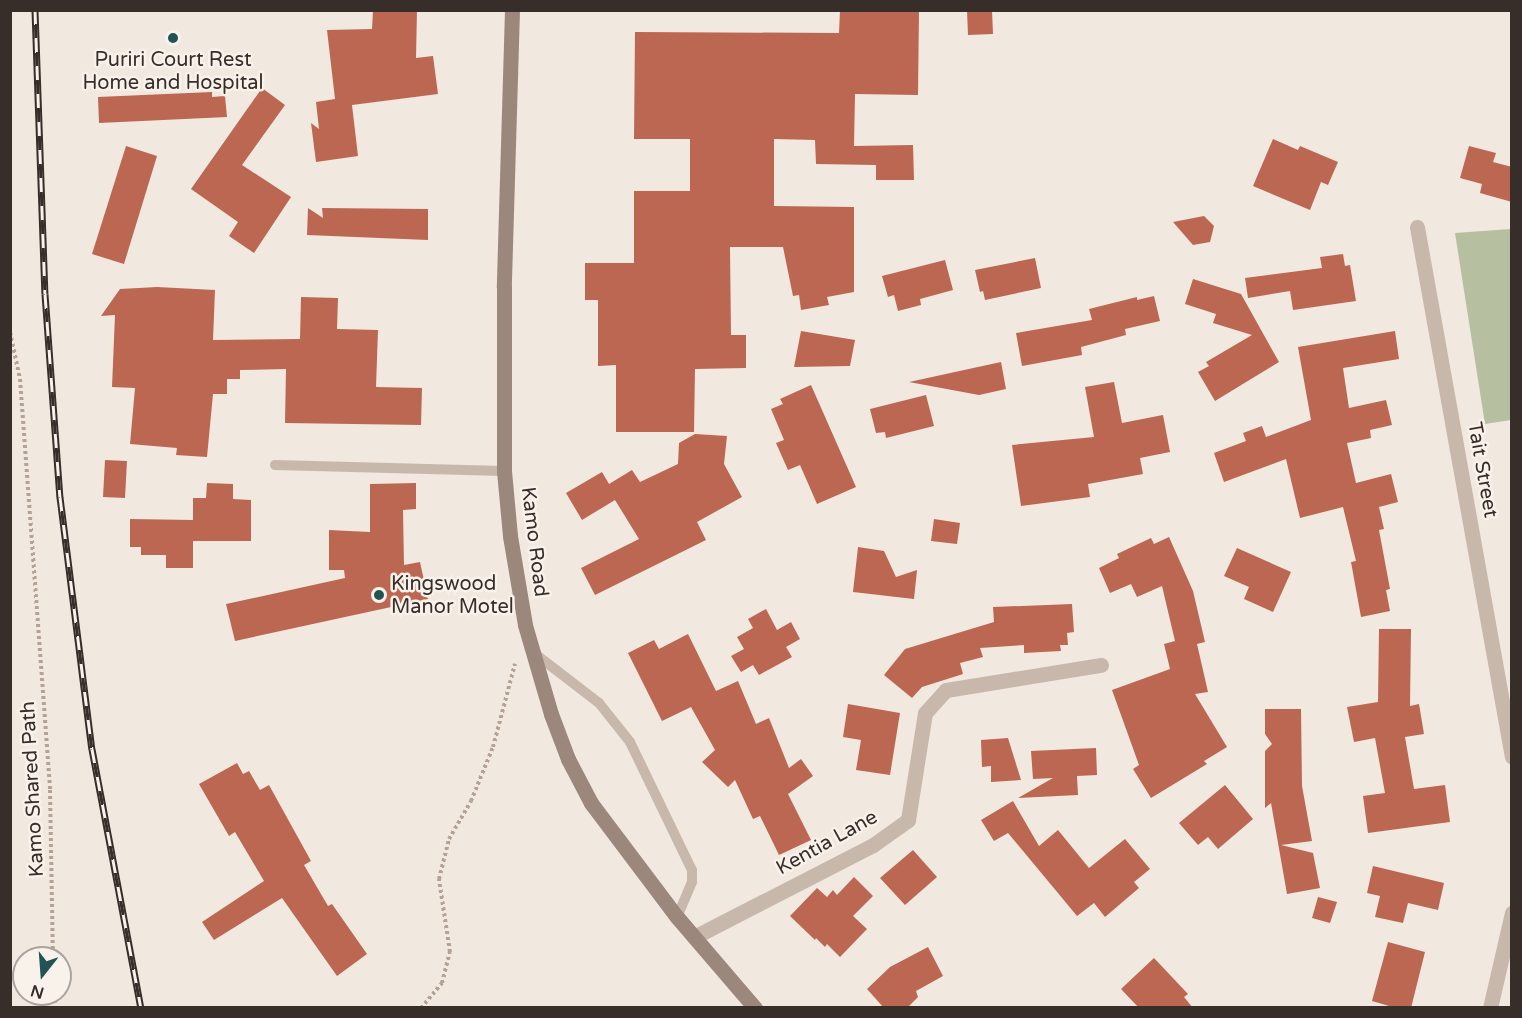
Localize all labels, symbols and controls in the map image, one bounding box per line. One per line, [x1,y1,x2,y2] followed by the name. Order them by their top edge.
[164,29,182,47] marker: Puriri Court Rest Home and Hospital
[82,49,264,96] place label: Puriri Court Rest Home and Hospital
[1462,420,1502,520] street label: Tait Street
[515,486,553,598] street label: Kamo Road
[391,572,514,619] place label: Kingswood Manor Motel
[372,588,386,602] marker: Kingswood Manor Motel
[16,700,50,878] street label: Kamo Shared Path
[772,805,882,881] street label: Kentia Lane
[12,946,72,1006] north arrow
[28,980,46,1003] text: N

